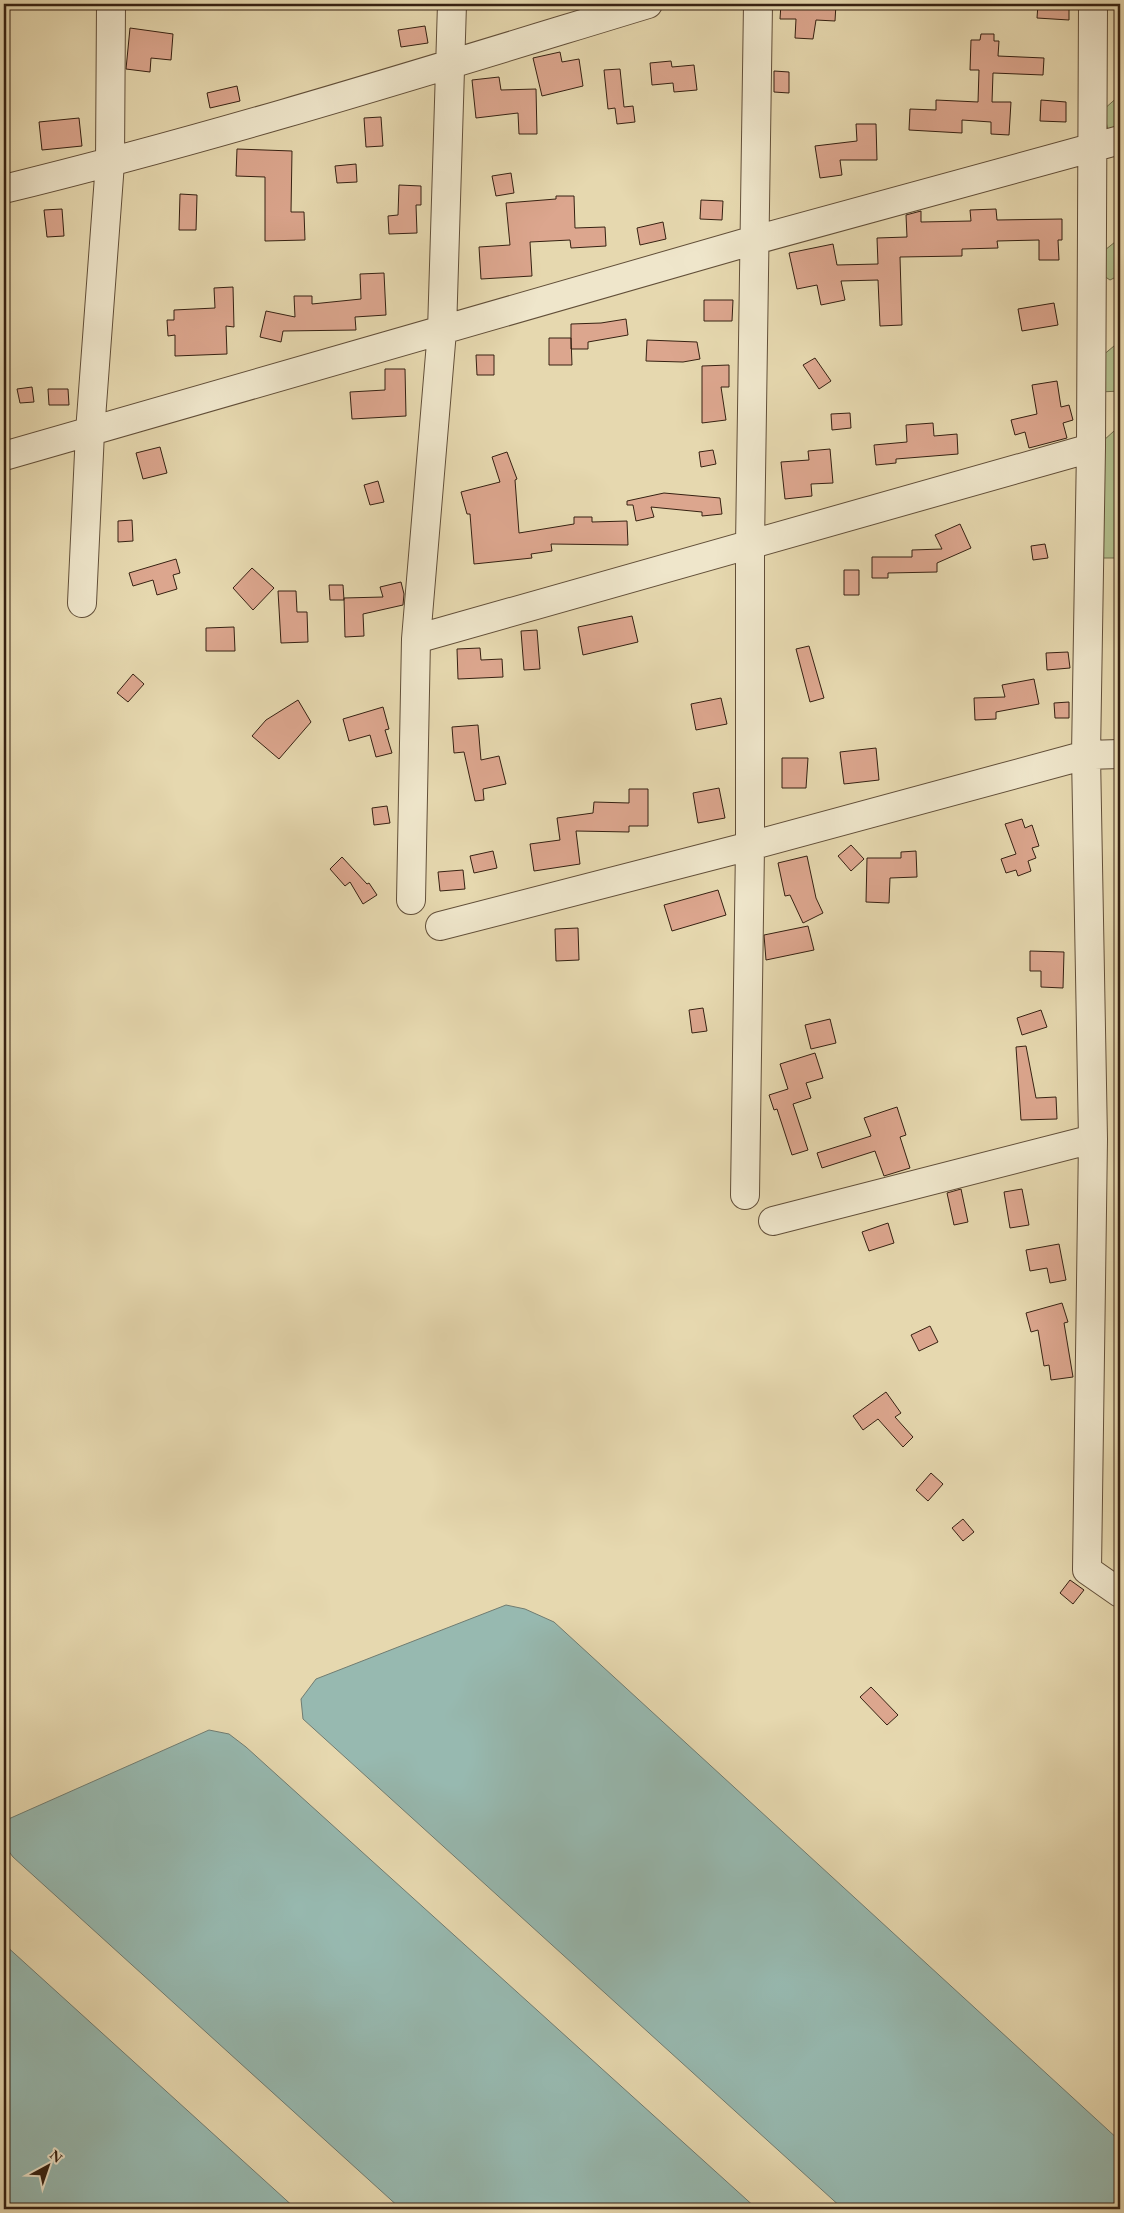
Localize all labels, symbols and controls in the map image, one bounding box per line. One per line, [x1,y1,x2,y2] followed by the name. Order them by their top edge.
[22,2140,72,2190] north arrow
[46,2146,67,2167] text: N

